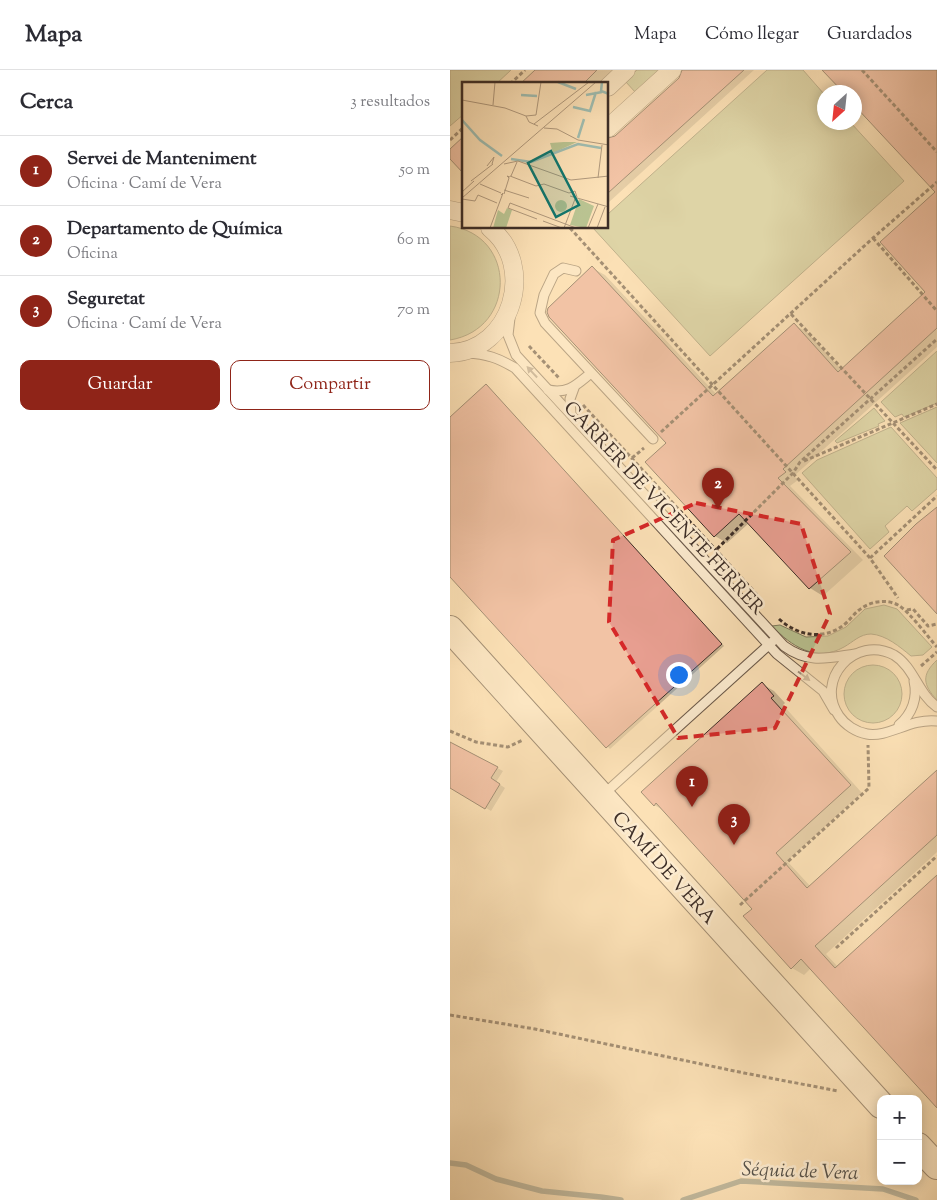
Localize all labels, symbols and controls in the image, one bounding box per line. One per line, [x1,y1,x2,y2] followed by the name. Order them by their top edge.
[25,18,82,52] text: Mapa
[634,22,677,48] text: Mapa
[705,22,799,48] text: Cómo llegar
[827,22,912,48] text: Guardados
[462,82,609,229] inset map
[817,85,862,130] north arrow
[20,88,73,118] text: Cerca
[350,91,430,114] text: 3 resultados
[67,146,257,173] text: Servei de Manteniment
[33,159,39,182] text: 1
[399,159,430,182] text: 50 m
[67,173,222,196] text: Oficina · Camí de Vera
[67,216,283,243] text: Departamento de Química
[32,229,40,252] text: 2
[397,229,430,252] text: 60 m
[67,243,118,266] text: Oficina
[67,286,145,313] text: Seguretat
[33,299,39,322] text: 3
[397,299,430,322] text: 70 m
[67,313,222,336] text: Oficina · Camí de Vera
[20,360,220,410] button: Guardar
[230,360,430,410] button: Compartir
[526,367,538,379] one-way arrow
[557,396,770,622] street label: CARRER DE VICENTE FERRER
[702,468,734,509] pin: 2
[666,662,692,688] your location
[797,670,810,681] one-way arrow
[676,766,708,807] pin: 1
[718,804,750,845] pin: 3
[605,806,722,932] street label: CAMÍ DE VERA
[877,1095,922,1185] map controls
[877,1095,922,1140] button: +
[877,1140,922,1185] button: −
[741,1156,859,1189] water label: Séquia de Vera

